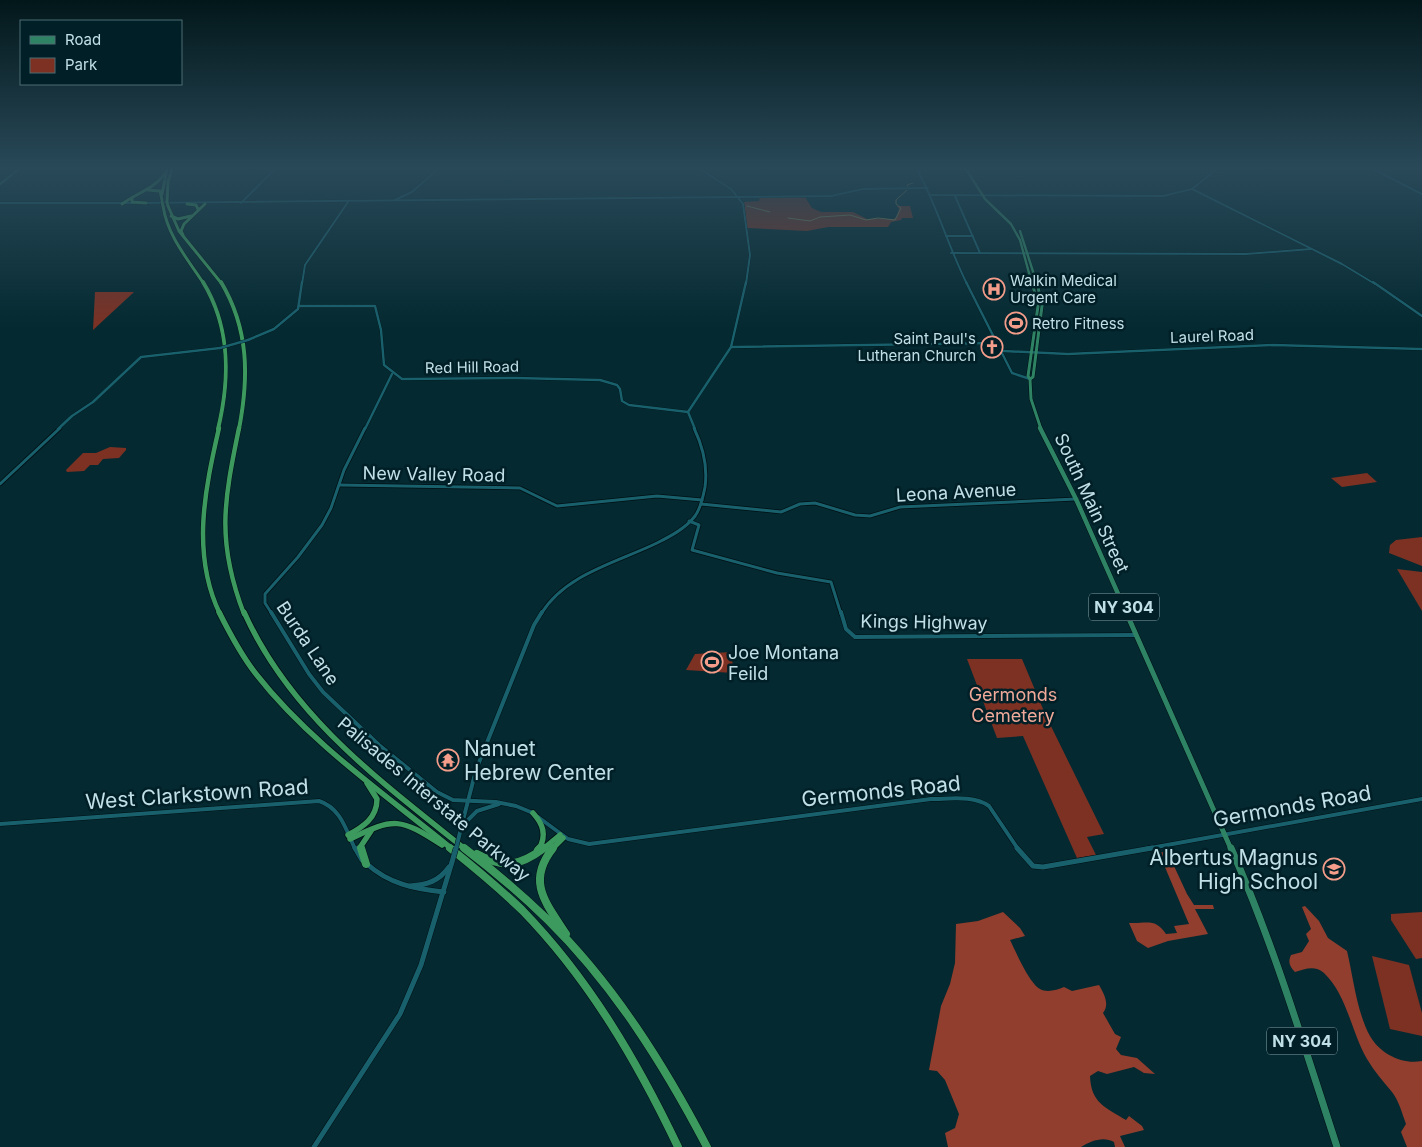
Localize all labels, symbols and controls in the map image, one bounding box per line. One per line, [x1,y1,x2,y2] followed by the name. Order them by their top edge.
[20,20,182,85] legend
[65,30,101,49] text: Road
[65,55,98,74] text: Park
[1010,271,1117,307] place label: Walkin Medical Urgent Care
[982,277,1006,301] hospital icon: Walkin Medical Urgent Care
[1004,311,1028,335] sports icon: Retro Fitness
[1032,314,1125,333] place label: Retro Fitness
[1170,325,1254,347] street label: Laurel Road
[857,329,976,365] place label: Saint Paul's Lutheran Church
[980,335,1004,359] church icon: Saint Paul's Lutheran Church
[425,357,519,377] street label: Red Hill Road
[1050,430,1134,576] street label: South Main Street
[363,462,505,486] street label: New Valley Road
[895,478,1017,506] street label: Leona Avenue
[1089,594,1159,620] road number: NY 304
[272,597,344,689] street label: Burda Lane
[860,610,988,634] street label: Kings Highway
[728,642,839,684] place label: Joe Montana Feild
[700,650,724,674] sports icon: Joe Montana Feild
[969,684,1057,726] park label: Germonds Cemetery
[334,712,534,886] street label: Palisades Interstate Parkway
[464,736,614,785] place label: Nanuet Hebrew Center
[436,748,460,772] temple icon: Nanuet Hebrew Center
[800,770,962,812] street label: Germonds Road
[84,774,310,814] street label: West Clarkstown Road
[1211,780,1373,832] street label: Germonds Road
[1149,845,1318,894] place label: Albertus Magnus High School
[1322,857,1346,881] school or university icon: Albertus Magnus High School
[1267,1028,1337,1054] road number: NY 304

